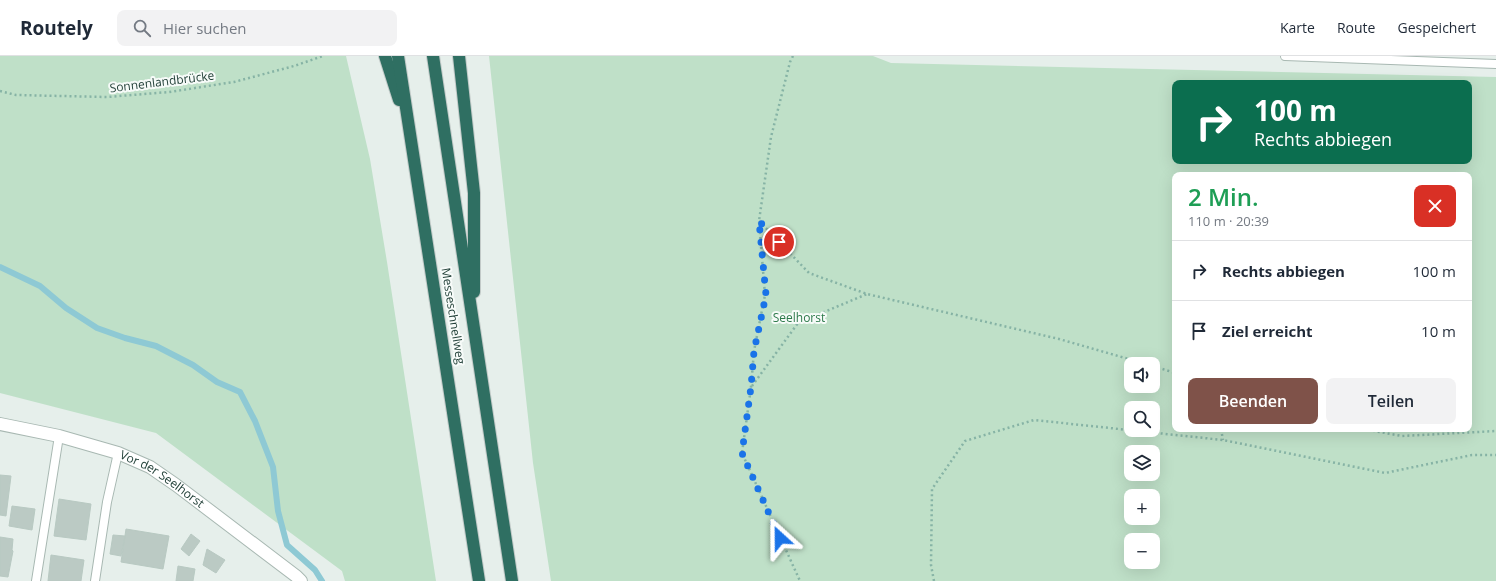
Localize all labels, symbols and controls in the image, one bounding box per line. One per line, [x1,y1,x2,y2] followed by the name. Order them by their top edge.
[117,10,397,46] search box
[20,15,93,41] text: Routely
[131,17,153,39] icon: search
[163,18,247,38] text: Hier suchen
[1280,18,1315,37] text: Karte
[1337,18,1375,37] text: Route
[1397,18,1476,37] text: Gespeichert
[109,67,216,96] street label: Sonnenlandbrücke
[1254,91,1337,129] text: 100 m
[1188,96,1240,148] icon: right
[1254,127,1392,151] text: Rechts abbiegen
[1188,180,1259,213] text: 2 Min.
[1414,185,1456,227] button: close
[1188,212,1269,230] text: 110 m · 20:39
[762,225,796,259] pin
[768,231,790,253] icon: arrive
[1188,260,1210,282] icon: right
[1222,261,1345,281] text: Rechts abbiegen
[1412,261,1456,281] text: 100 m
[437,267,470,366] street label: Messeschnellweg
[773,309,825,326] park label: Seelhorst
[1188,320,1210,342] icon: arrive
[1222,321,1313,341] text: Ziel erreicht
[1421,321,1456,341] text: 10 m
[1124,357,1160,569] map controls
[1124,357,1160,393] button: sound
[1188,378,1318,424] button: Beenden
[1326,378,1456,424] button: Teilen
[1124,401,1160,437] button: search
[1124,445,1160,481] button: layers
[117,446,208,512] street label: Vor der Seelhorst
[1124,489,1160,525] button: +
[759,517,801,559] position arrow
[1124,533,1160,569] button: −

